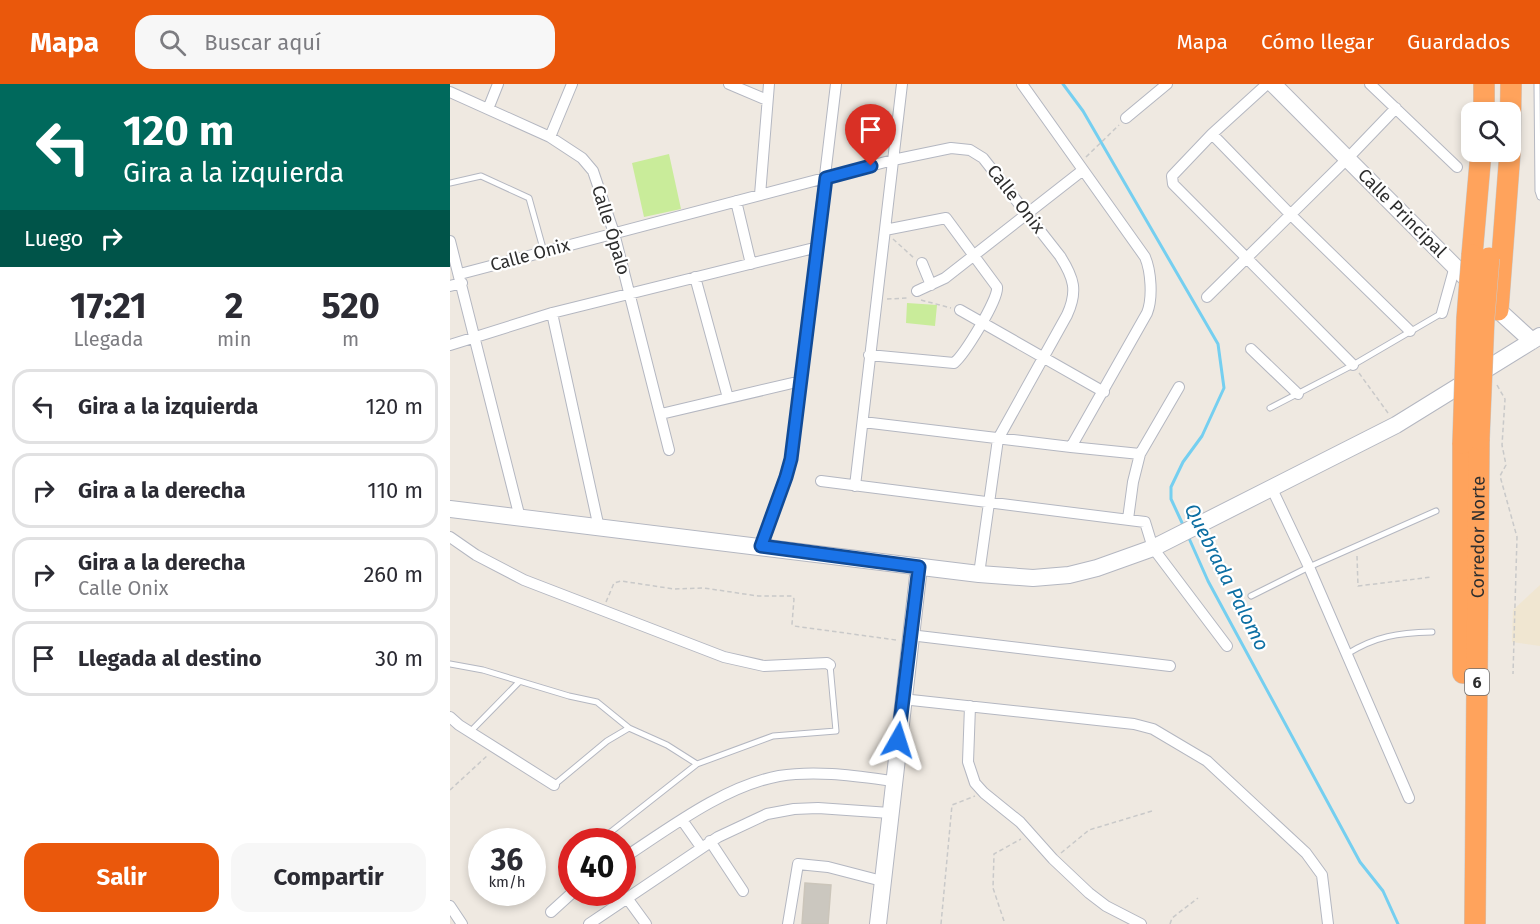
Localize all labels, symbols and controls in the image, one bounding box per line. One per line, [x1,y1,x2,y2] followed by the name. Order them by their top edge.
[135,15,555,69] search box
[30,26,99,59] text: Mapa
[156,26,189,59] icon: search
[204,29,321,56] text: Buscar aquí
[1176,29,1228,55] text: Mapa
[1261,29,1374,55] text: Cómo llegar
[1407,29,1510,55] text: Guardados
[1461,102,1521,162] map controls
[1461,102,1521,162] button: search
[845,104,896,166] pin
[123,106,234,156] text: 120 m
[24,108,102,186] icon: left
[854,113,887,146] icon: arrive
[123,157,344,189] text: Gira a la izquierda
[982,160,1050,238] street label: Calle Onix
[1353,164,1451,262] street label: Calle Principal
[587,182,635,278] street label: Calle Ópalo
[95,222,128,255] icon: right
[24,225,83,252] text: Luego
[488,234,572,276] street label: Calle Onix
[70,284,147,328] text: 17:21
[225,284,243,328] text: 2
[321,284,380,328] text: 520
[73,327,144,351] text: Llegada
[217,327,251,351] text: min
[342,327,359,351] text: m
[27,390,60,423] icon: left
[78,393,258,420] text: Gira a la izquierda
[366,393,423,420] text: 120 m
[27,474,60,507] icon: right
[1467,476,1490,598] street label: Corredor Norte
[78,477,246,504] text: Gira a la derecha
[367,477,423,504] text: 110 m
[1180,499,1274,655] water label: Quebrada Palomo
[78,549,246,576] text: Gira a la derecha
[27,558,60,591] icon: right
[363,561,423,588] text: 260 m
[78,576,168,600] text: Calle Onix
[27,642,60,675] icon: arrive
[78,645,262,672] text: Llegada al destino
[375,645,423,672] text: 30 m
[1465,669,1489,695] road number: 6
[866,708,930,772] position arrow
[558,828,636,906] speed limit sign: 40
[491,842,523,878] text: 36
[24,843,219,912] button: Salir
[231,843,426,912] button: Compartir
[488,873,526,891] text: km/h

